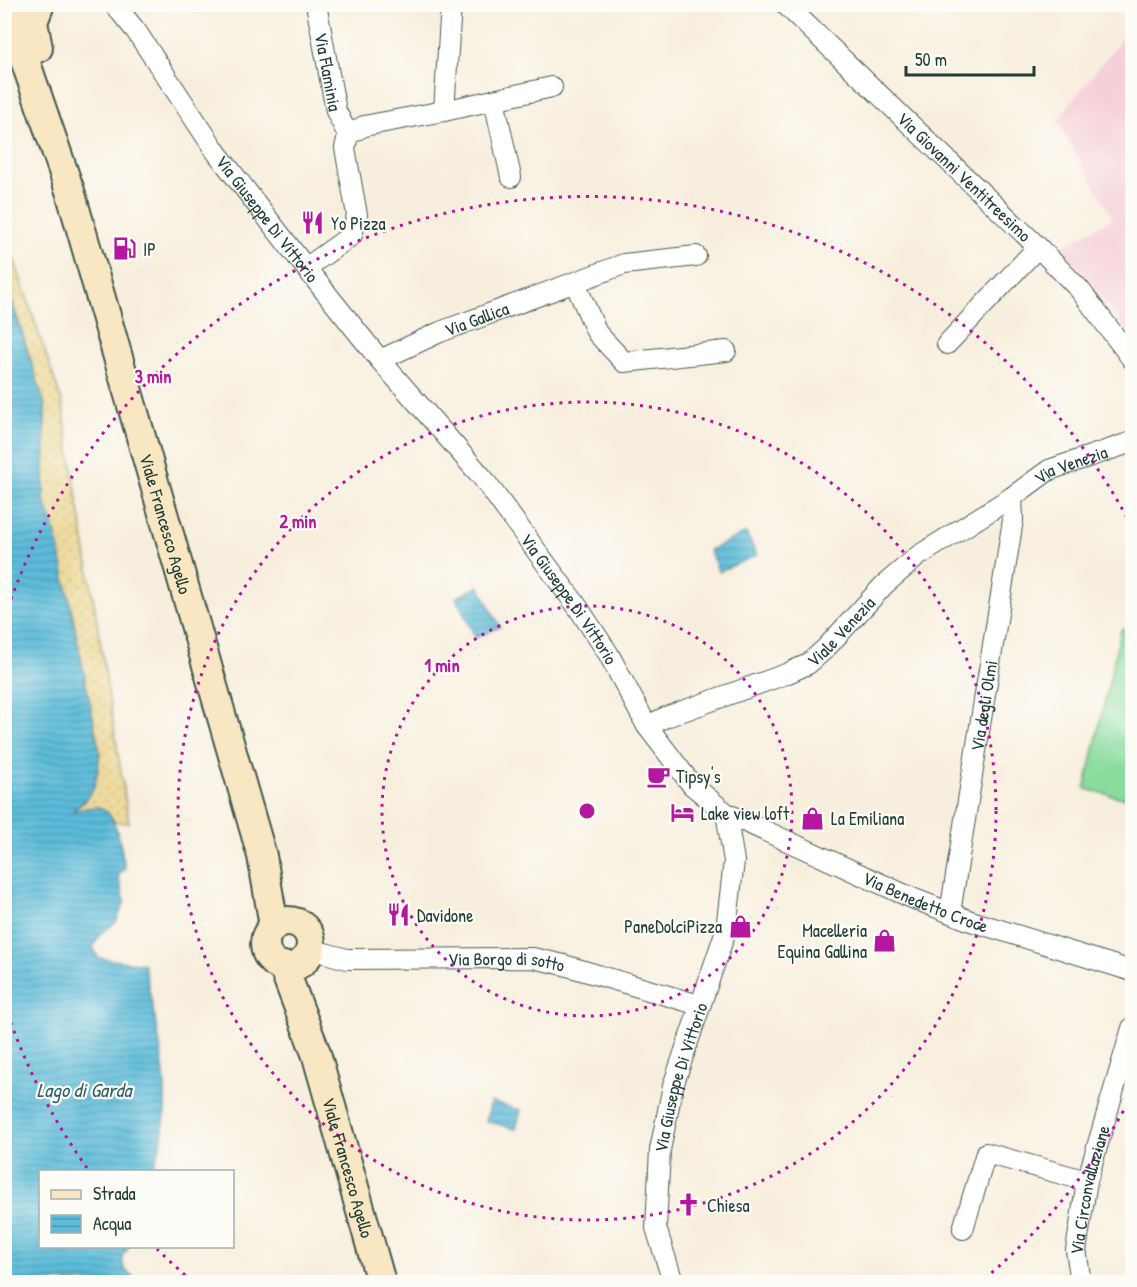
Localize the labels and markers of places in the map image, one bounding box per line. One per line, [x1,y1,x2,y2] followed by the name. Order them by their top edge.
[300,210,326,236] restaurant icon: Yo Pizza
[331,211,386,236] place label: Yo Pizza
[112,236,138,262] fuel station icon: IP
[143,237,156,262] place label: IP
[645,763,671,789] cafe icon: Tipsy's
[676,764,721,789] place label: Tipsy's
[670,800,696,826] hotel icon: Lake view loft
[577,801,597,821] centre of rings
[701,801,790,826] place label: Lake view loft
[800,805,826,831] shop icon: La Emiliana
[831,806,904,831] place label: La Emiliana
[386,902,412,928] restaurant icon: Davidone
[417,903,473,928] place label: Davidone
[727,913,753,939] shop icon: PaneDolciPizza
[624,914,722,939] place label: PaneDolciPizza
[777,918,867,964] place label: Macelleria Equina Gallina
[872,927,898,953] shop icon: Macelleria Equina Gallina
[676,1192,702,1218] church icon: Chiesa
[707,1193,750,1218] place label: Chiesa

